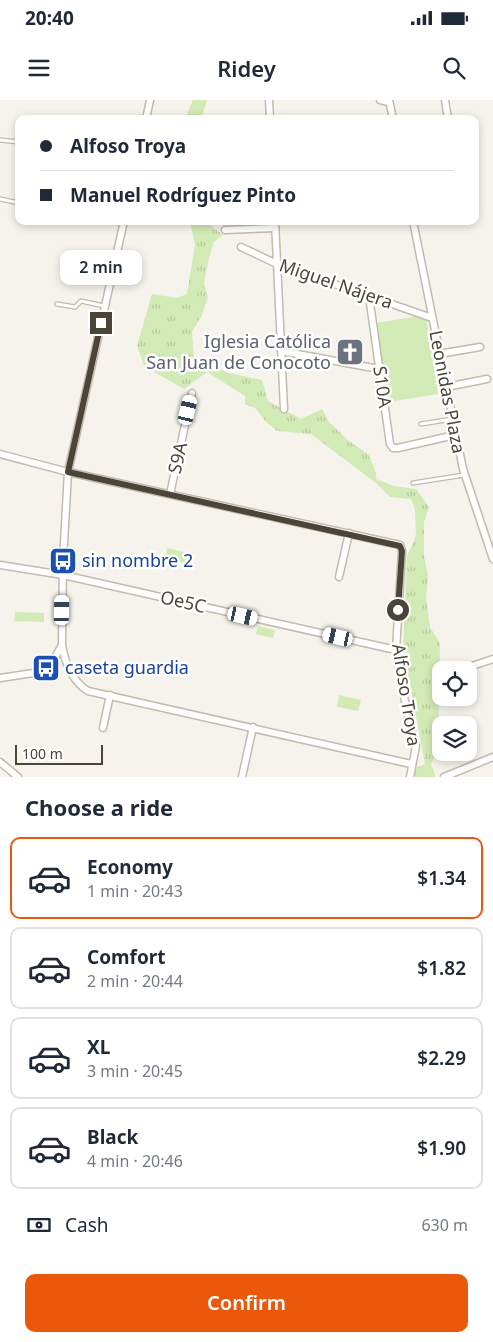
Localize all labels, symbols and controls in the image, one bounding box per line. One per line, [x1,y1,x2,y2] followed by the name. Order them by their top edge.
[25,5,74,31] text: 20:40
[217,53,276,83] text: Ridey
[25,54,53,82] icon: menu
[440,54,468,82] icon: search
[70,133,186,159] text: Alfoso Troya
[70,182,296,208] text: Manuel Rodríguez Pinto
[60,250,142,286] callout: 2 min
[276,252,396,314] street label: Miguel Nájera
[79,256,123,278] text: 2 min
[90,312,112,334] route end
[424,328,472,455] street label: Leonidas Plaza
[146,329,331,374] place label: Iglesia Católica San Juan de Conocoto
[335,337,365,367] church icon: Iglesia Católica San Juan de Conocoto
[368,364,398,410] street label: S10A
[177,394,198,426] car
[162,439,192,476] street label: S9A
[48,546,78,576] bus stop icon: sin nombre 2
[82,548,193,572] place label: sin nombre 2
[158,584,208,618] street label: Oe5C
[54,595,69,625] car
[387,599,409,621] route start
[226,605,259,627] car
[321,626,354,648] car
[387,642,427,748] street label: Alfoso Troya
[31,653,61,683] bus stop icon: caseta guardia
[65,655,189,679] place label: caseta guardia
[432,661,477,761] map controls
[432,661,477,706] button: locate
[432,716,477,761] button: layers
[15,742,102,765] scale bar
[22,744,63,763] text: 100 m
[25,792,173,822] text: Choose a ride
[87,854,173,880] text: Economy
[27,856,72,901] icon: car
[417,865,466,891] text: $1.34
[87,880,183,902] text: 1 min · 20:43
[87,944,166,970] text: Comfort
[27,946,72,991] icon: car
[417,955,466,981] text: $1.82
[87,970,183,992] text: 2 min · 20:44
[87,1034,110,1060] text: XL
[27,1036,72,1081] icon: car
[417,1045,466,1071] text: $2.29
[87,1060,183,1082] text: 3 min · 20:45
[87,1124,138,1150] text: Black
[27,1126,72,1171] icon: car
[417,1135,466,1161] text: $1.90
[87,1150,183,1172] text: 4 min · 20:46
[25,1211,53,1239] icon: cash
[65,1212,109,1238] text: Cash
[421,1214,468,1236] text: 630 m
[25,1274,468,1332] button: Confirm

